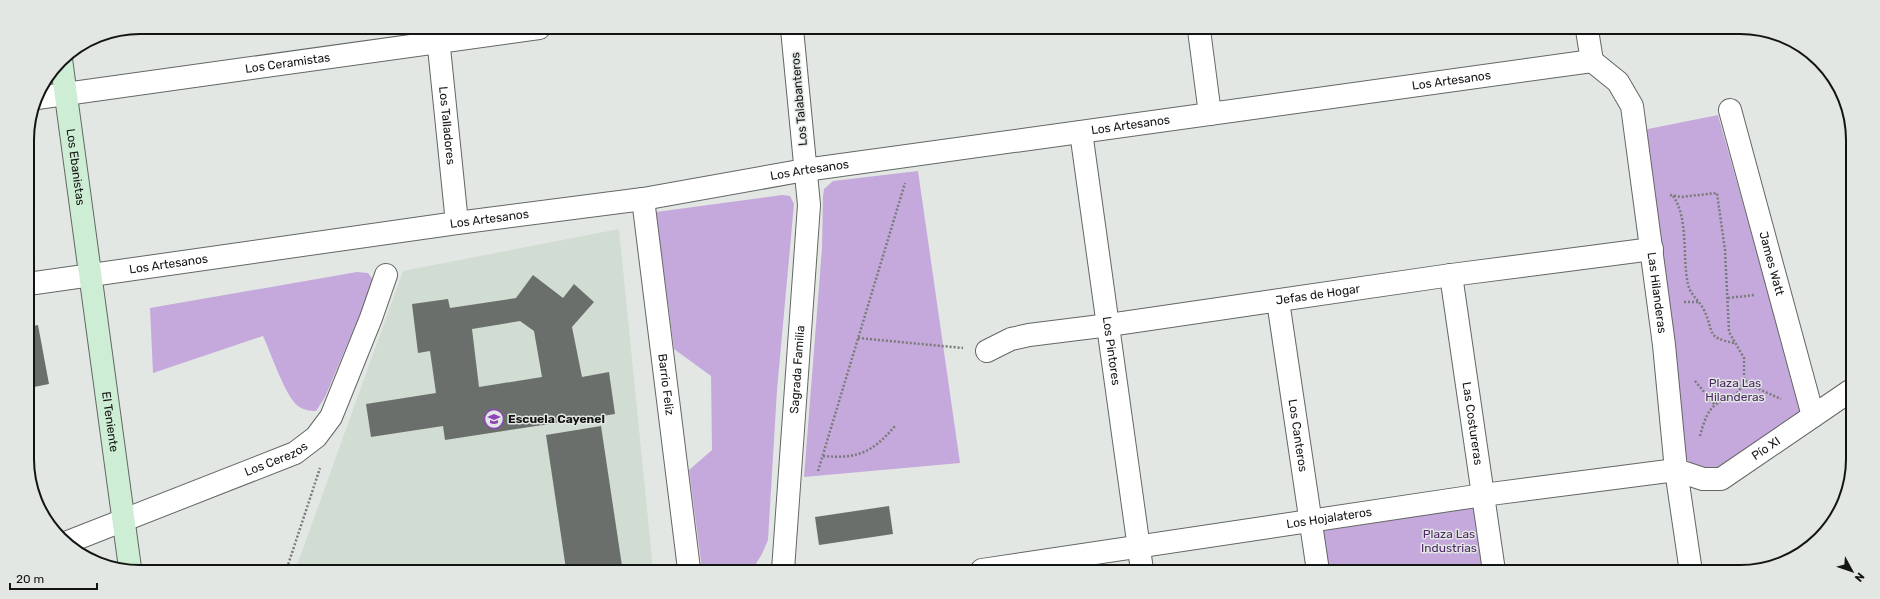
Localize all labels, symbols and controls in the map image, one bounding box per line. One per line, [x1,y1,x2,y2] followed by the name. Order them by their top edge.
[244,50,331,76] street label: Los Ceramistas
[788,52,810,146] street label: Los Talabanteros
[1411,68,1492,93] street label: Los Artesanos
[436,86,458,165] street label: Los Talladores
[1090,113,1171,137] street label: Los Artesanos
[64,128,88,206] street label: Los Ebanistas
[769,157,850,183] street label: Los Artesanos
[449,207,530,231] street label: Los Artesanos
[1756,230,1787,297] street label: James Watt
[128,251,209,277] street label: Los Artesanos
[1645,251,1669,334] street label: Las Hilanderas
[1275,281,1361,308] street label: Jefas de Hogar
[1100,316,1123,386] street label: Los Pintores
[787,325,807,414] street label: Sagrada Familia
[655,353,677,416] street label: Barrio Feliz
[1705,376,1765,404] park label: Plaza Las Hilanderas
[1460,381,1486,466] street label: Las Costureras
[99,391,121,453] street label: El Teniente
[1286,398,1310,473] street label: Los Canteros
[483,408,505,430] school or university icon: Escuela Cayenel
[508,412,605,426] place label: Escuela Cayenel
[1749,434,1783,463] street label: Pío XI
[243,439,310,479] street label: Los Cerezos
[1285,505,1373,531] street label: Los Hojalateros
[1421,527,1477,555] park label: Plaza Las Industrias
[1832,551,1872,591] north arrow
[10,565,97,591] scale bar
[1852,570,1867,584] text: N
[16,572,44,586] text: 20 m

